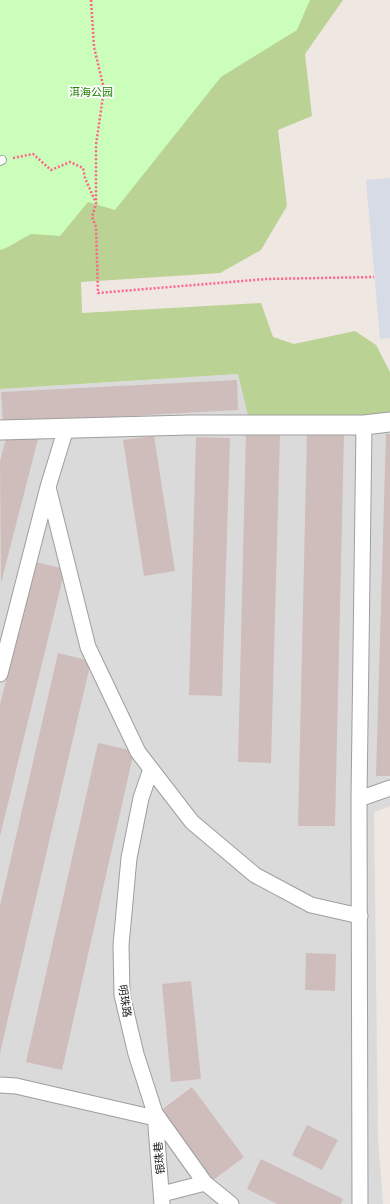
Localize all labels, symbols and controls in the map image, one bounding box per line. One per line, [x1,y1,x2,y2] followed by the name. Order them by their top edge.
[69,86,113,99] park label: 洱海公园
[116,984,134,1018] street label: 明珠路
[152,1141,167,1175] street label: 银珠巷

